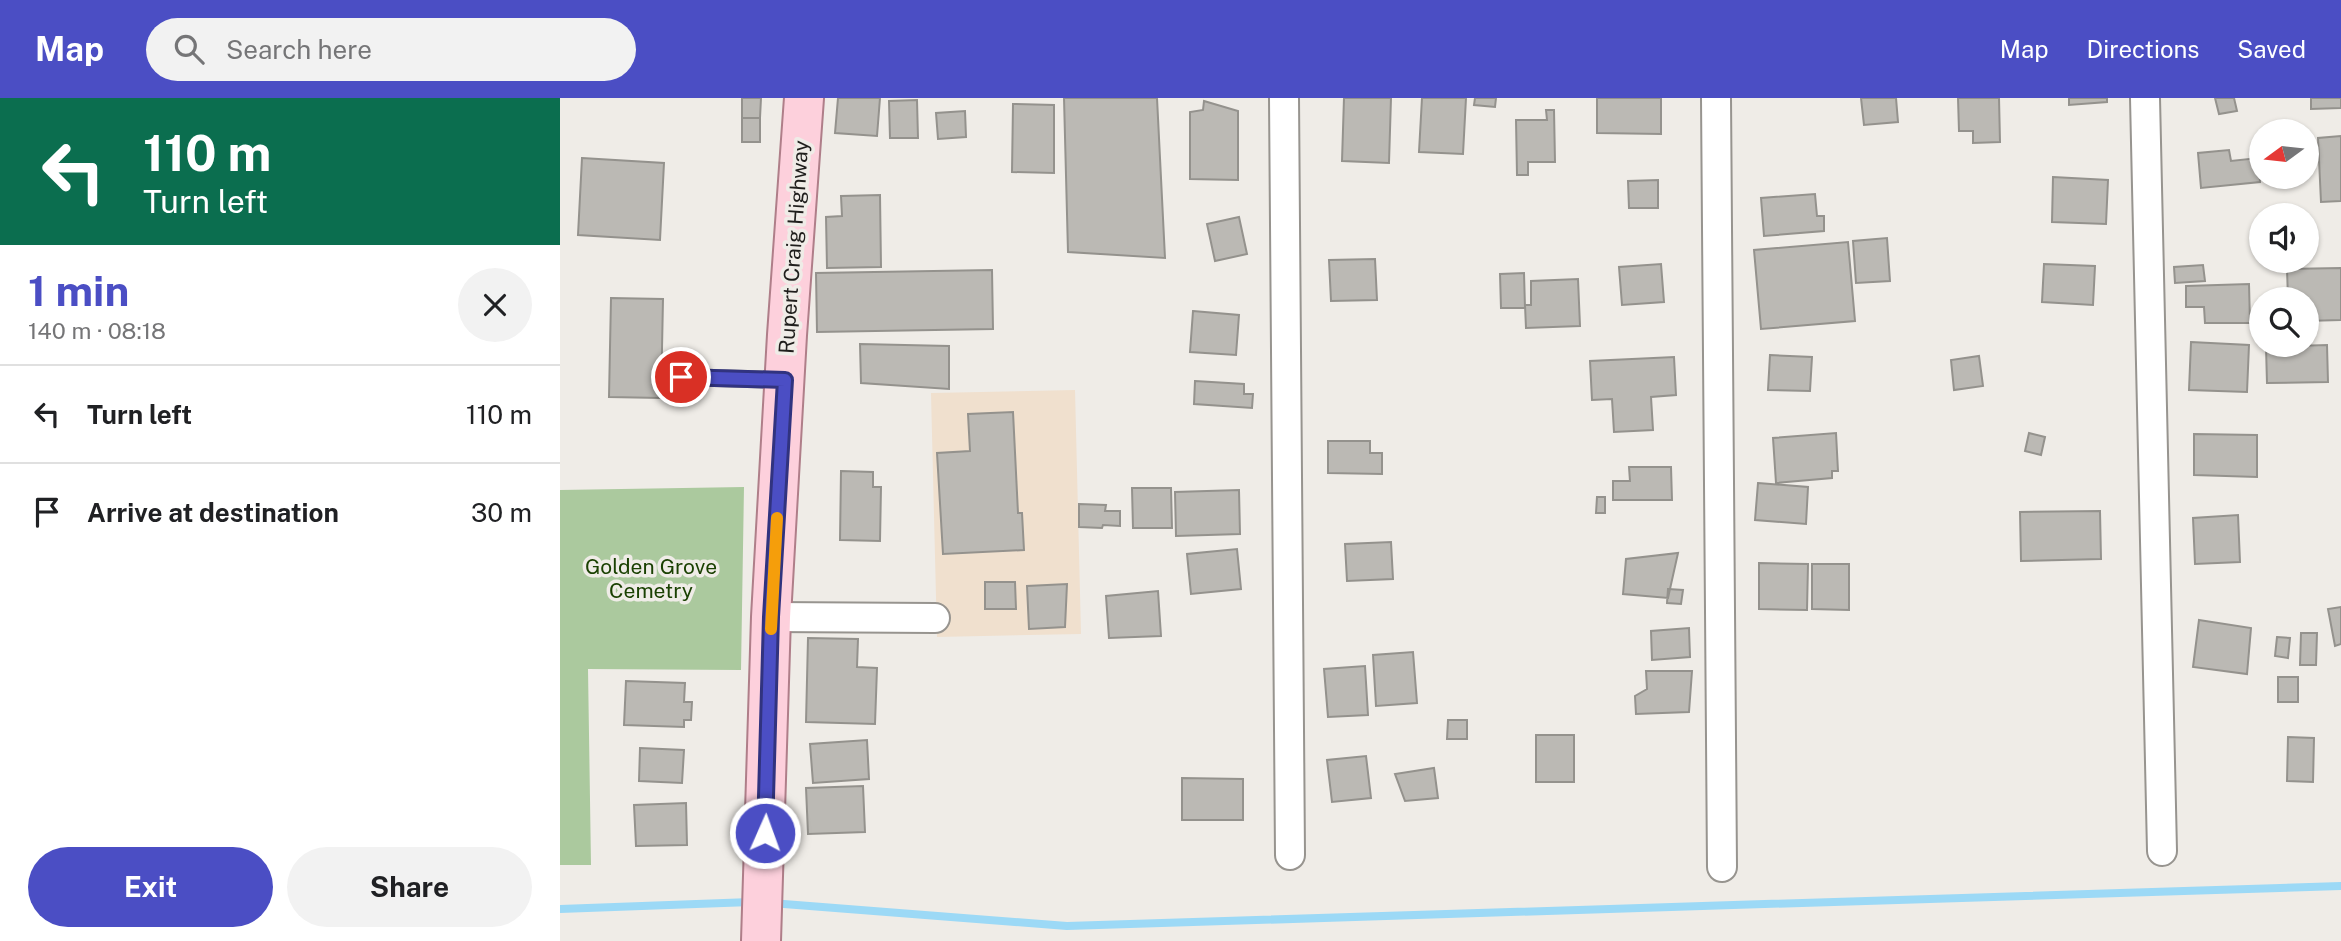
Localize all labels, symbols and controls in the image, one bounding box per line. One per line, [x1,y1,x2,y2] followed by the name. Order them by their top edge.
[146,18,636,81] search box
[35,30,104,68] text: Map
[170,30,208,68] icon: search
[226,34,372,65] text: Search here
[2000,35,2049,63] text: Map
[2087,35,2199,63] text: Directions
[2237,35,2306,63] text: Saved
[2249,119,2319,189] north arrow
[2249,119,2319,357] map controls
[143,124,271,182] text: 110 m
[28,126,119,217] icon: left
[774,139,813,355] street label: Rupert Craig Highway
[143,183,268,220] text: Turn left
[2249,203,2319,273] button: sound
[28,266,129,315] text: 1 min
[458,268,532,342] button: close
[2249,287,2319,357] button: search
[28,317,166,344] text: 140 m · 08:18
[651,347,711,407] pin
[662,358,700,396] icon: arrive
[28,395,66,433] icon: left
[87,399,192,430] text: Turn left
[466,399,532,430] text: 110 m
[28,493,66,531] icon: arrive
[87,497,339,528] text: Arrive at destination
[471,497,532,528] text: 30 m
[585,554,717,603] park label: Golden Grove Cemetry
[728,796,802,870] position arrow
[28,847,273,927] button: Exit
[287,847,532,927] button: Share

